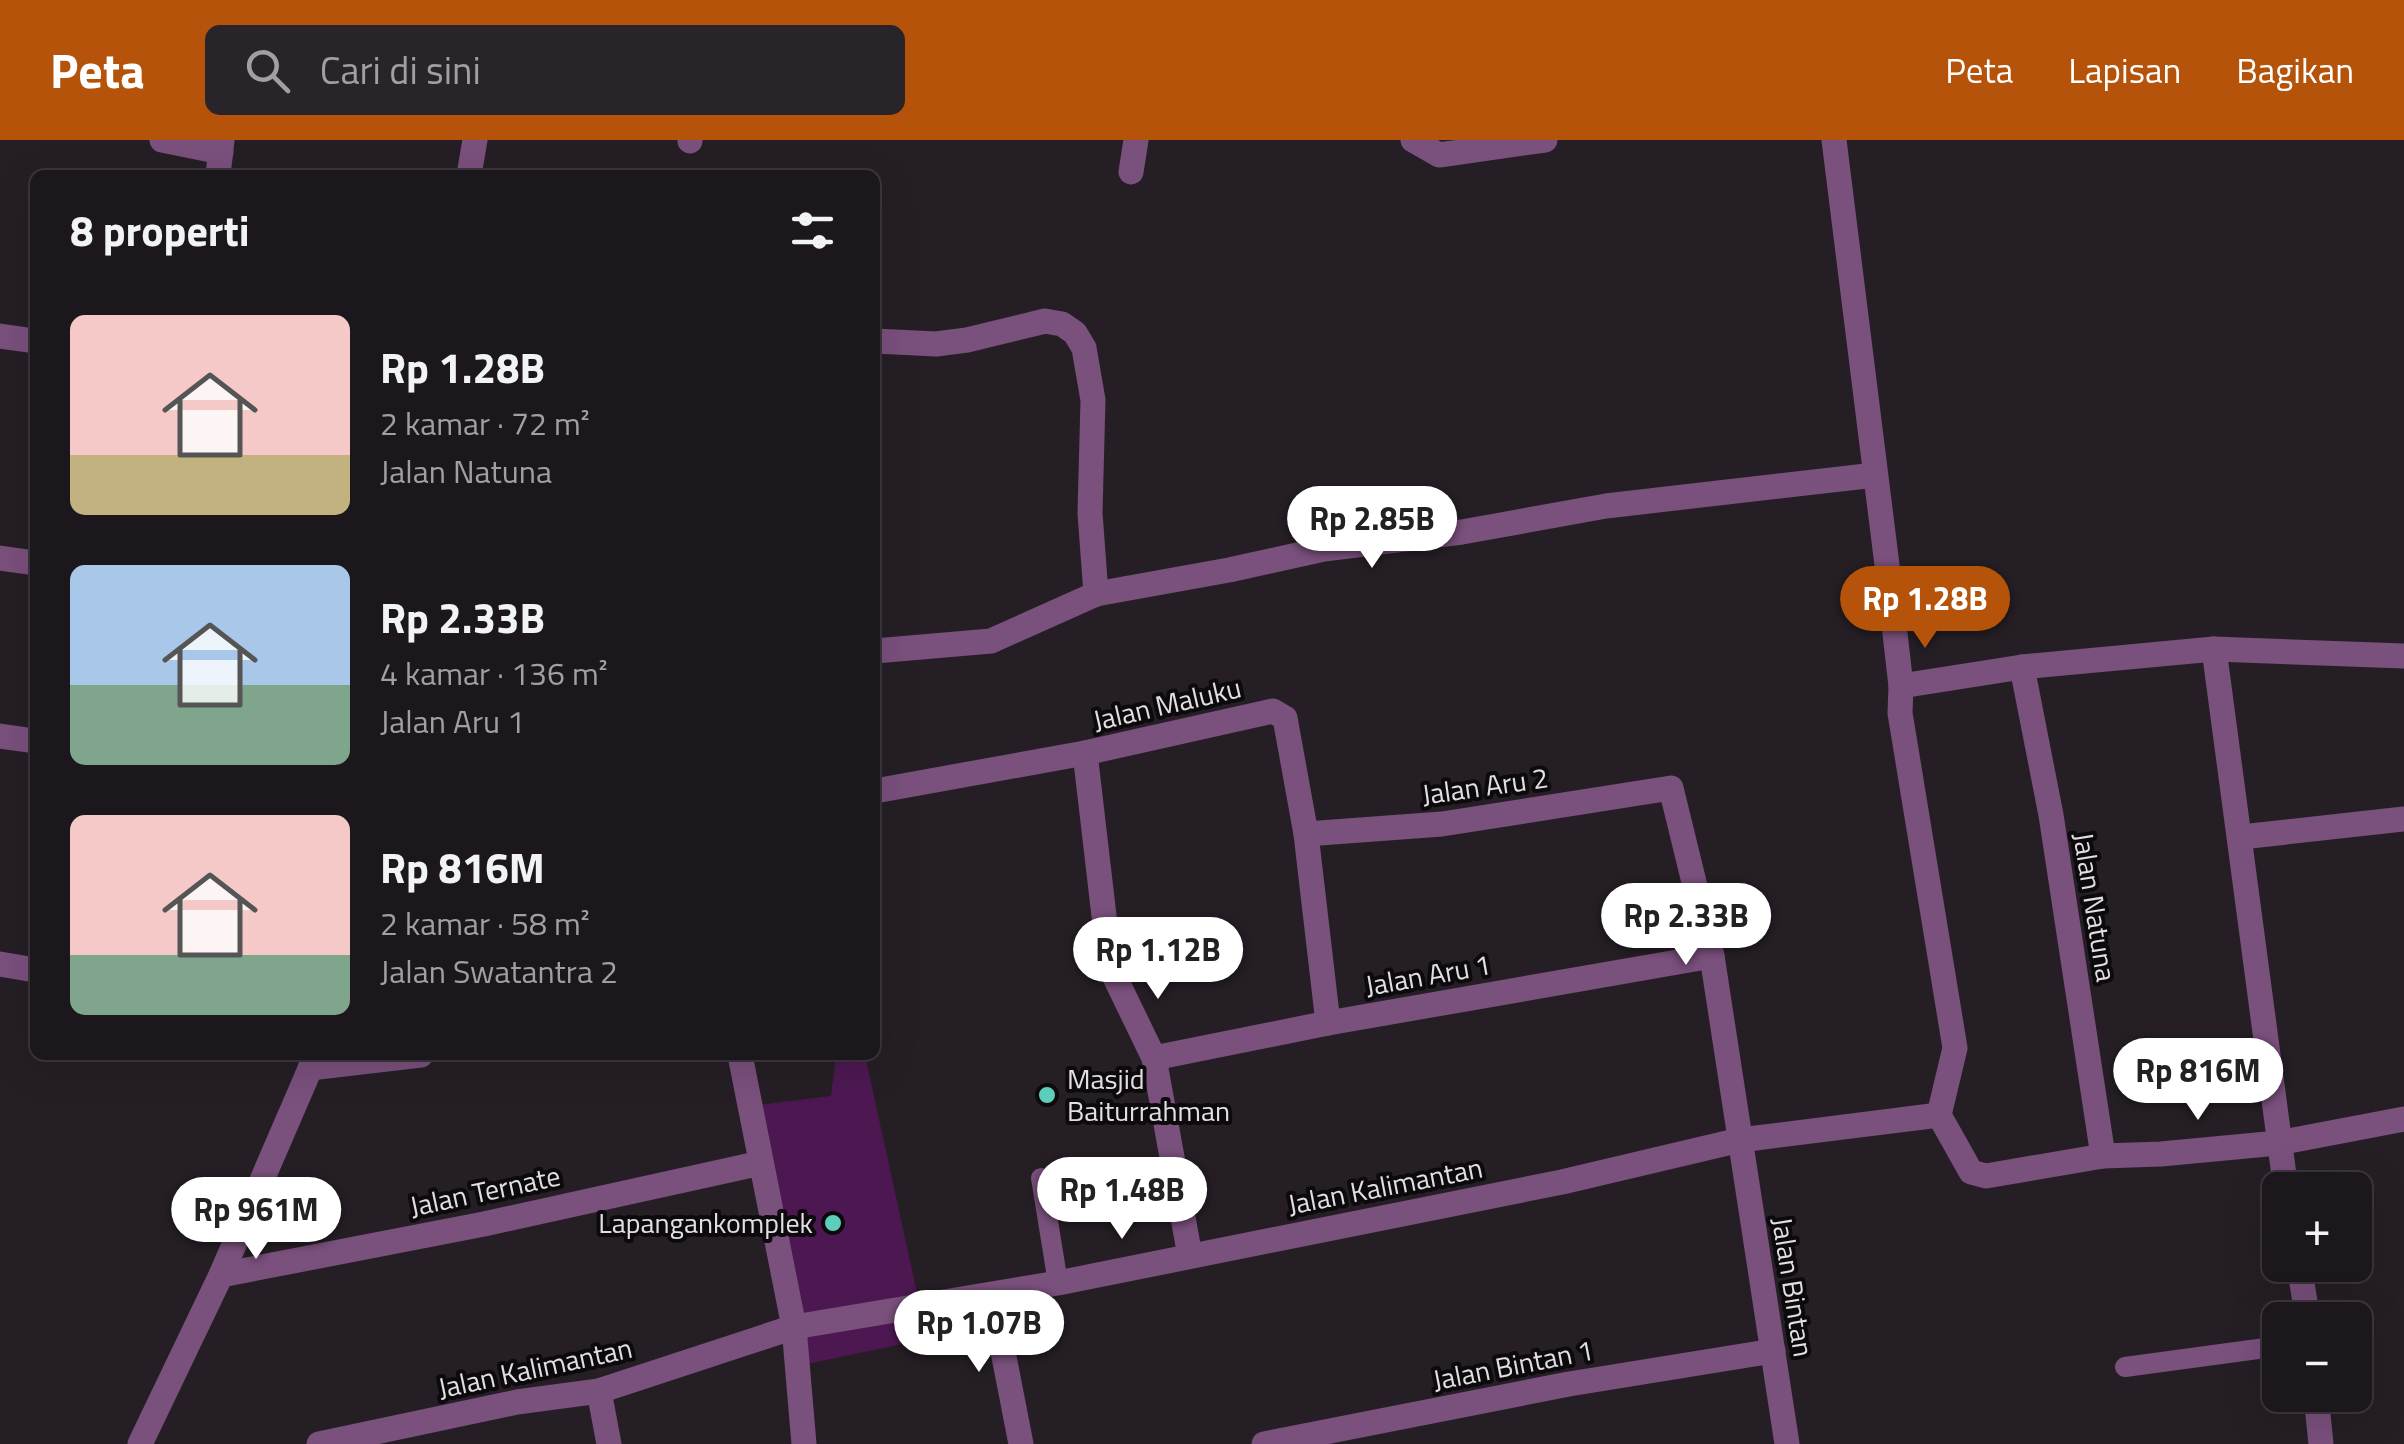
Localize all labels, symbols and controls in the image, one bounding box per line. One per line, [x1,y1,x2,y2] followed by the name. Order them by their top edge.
[205,25,905,115] search box
[50,34,145,107] text: Peta
[320,41,481,99] text: Cari di sini
[240,43,295,98] icon: search
[1945,43,2013,97] text: Peta
[2068,43,2181,97] text: Lapisan
[2236,43,2354,97] text: Bagikan
[70,198,250,262] text: 8 properti
[785,203,840,258] icon: filters
[380,335,545,399] text: Rp 1.28B
[150,355,270,475] icon: home
[380,399,590,447] text: 2 kamar · 72 m²
[380,447,552,495] text: Jalan Natuna
[1269,486,1475,571] pin: Rp 2.85B
[1309,494,1435,542] text: Rp 2.85B
[1822,566,2028,651] pin: Rp 1.28B
[1862,574,1988,622] text: Rp 1.28B
[380,585,545,649] text: Rp 2.33B
[150,605,270,725] icon: home
[380,649,608,697] text: 4 kamar · 136 m²
[1088,666,1245,741] street label: Jalan Maluku
[380,697,525,745] text: Jalan Aru 1
[1419,755,1551,816] street label: Jalan Aru 2
[2062,829,2129,985] street label: Jalan Natuna
[380,835,545,899] text: Rp 816M
[150,855,270,975] icon: home
[1583,883,1789,968] pin: Rp 2.33B
[1623,891,1749,939] text: Rp 2.33B
[380,899,590,947] text: 2 kamar · 58 m²
[1055,917,1261,1002] pin: Rp 1.12B
[1095,925,1221,973] text: Rp 1.12B
[1362,942,1494,1007] street label: Jalan Aru 1
[380,947,618,995] text: Jalan Swatantra 2
[2106,1038,2290,1123] pin: Rp 816M
[2135,1046,2261,1094] text: Rp 816M
[1067,1057,1230,1132] place label: Masjid Baiturrahman
[1036,1084,1058,1106] marker: Masjid Baiturrahman
[1284,1146,1486,1225] street label: Jalan Kalimantan
[406,1154,564,1227] street label: Jalan Ternate
[1019,1157,1225,1242] pin: Rp 1.48B
[1059,1165,1185,1213] text: Rp 1.48B
[2262,1172,2372,1412] map controls
[2262,1172,2372,1282] button: +
[164,1177,348,1262] pin: Rp 961M
[193,1185,319,1233] text: Rp 961M
[598,1201,813,1244] place label: Lapangankomplek
[822,1212,844,1234] marker: Lapangankomplek
[1761,1214,1826,1360] street label: Jalan Bintan
[876,1290,1082,1375] pin: Rp 1.07B
[916,1298,1042,1346] text: Rp 1.07B
[2262,1302,2372,1412] button: −
[434,1326,636,1409] street label: Jalan Kalimantan
[1429,1328,1597,1401] street label: Jalan Bintan 1

